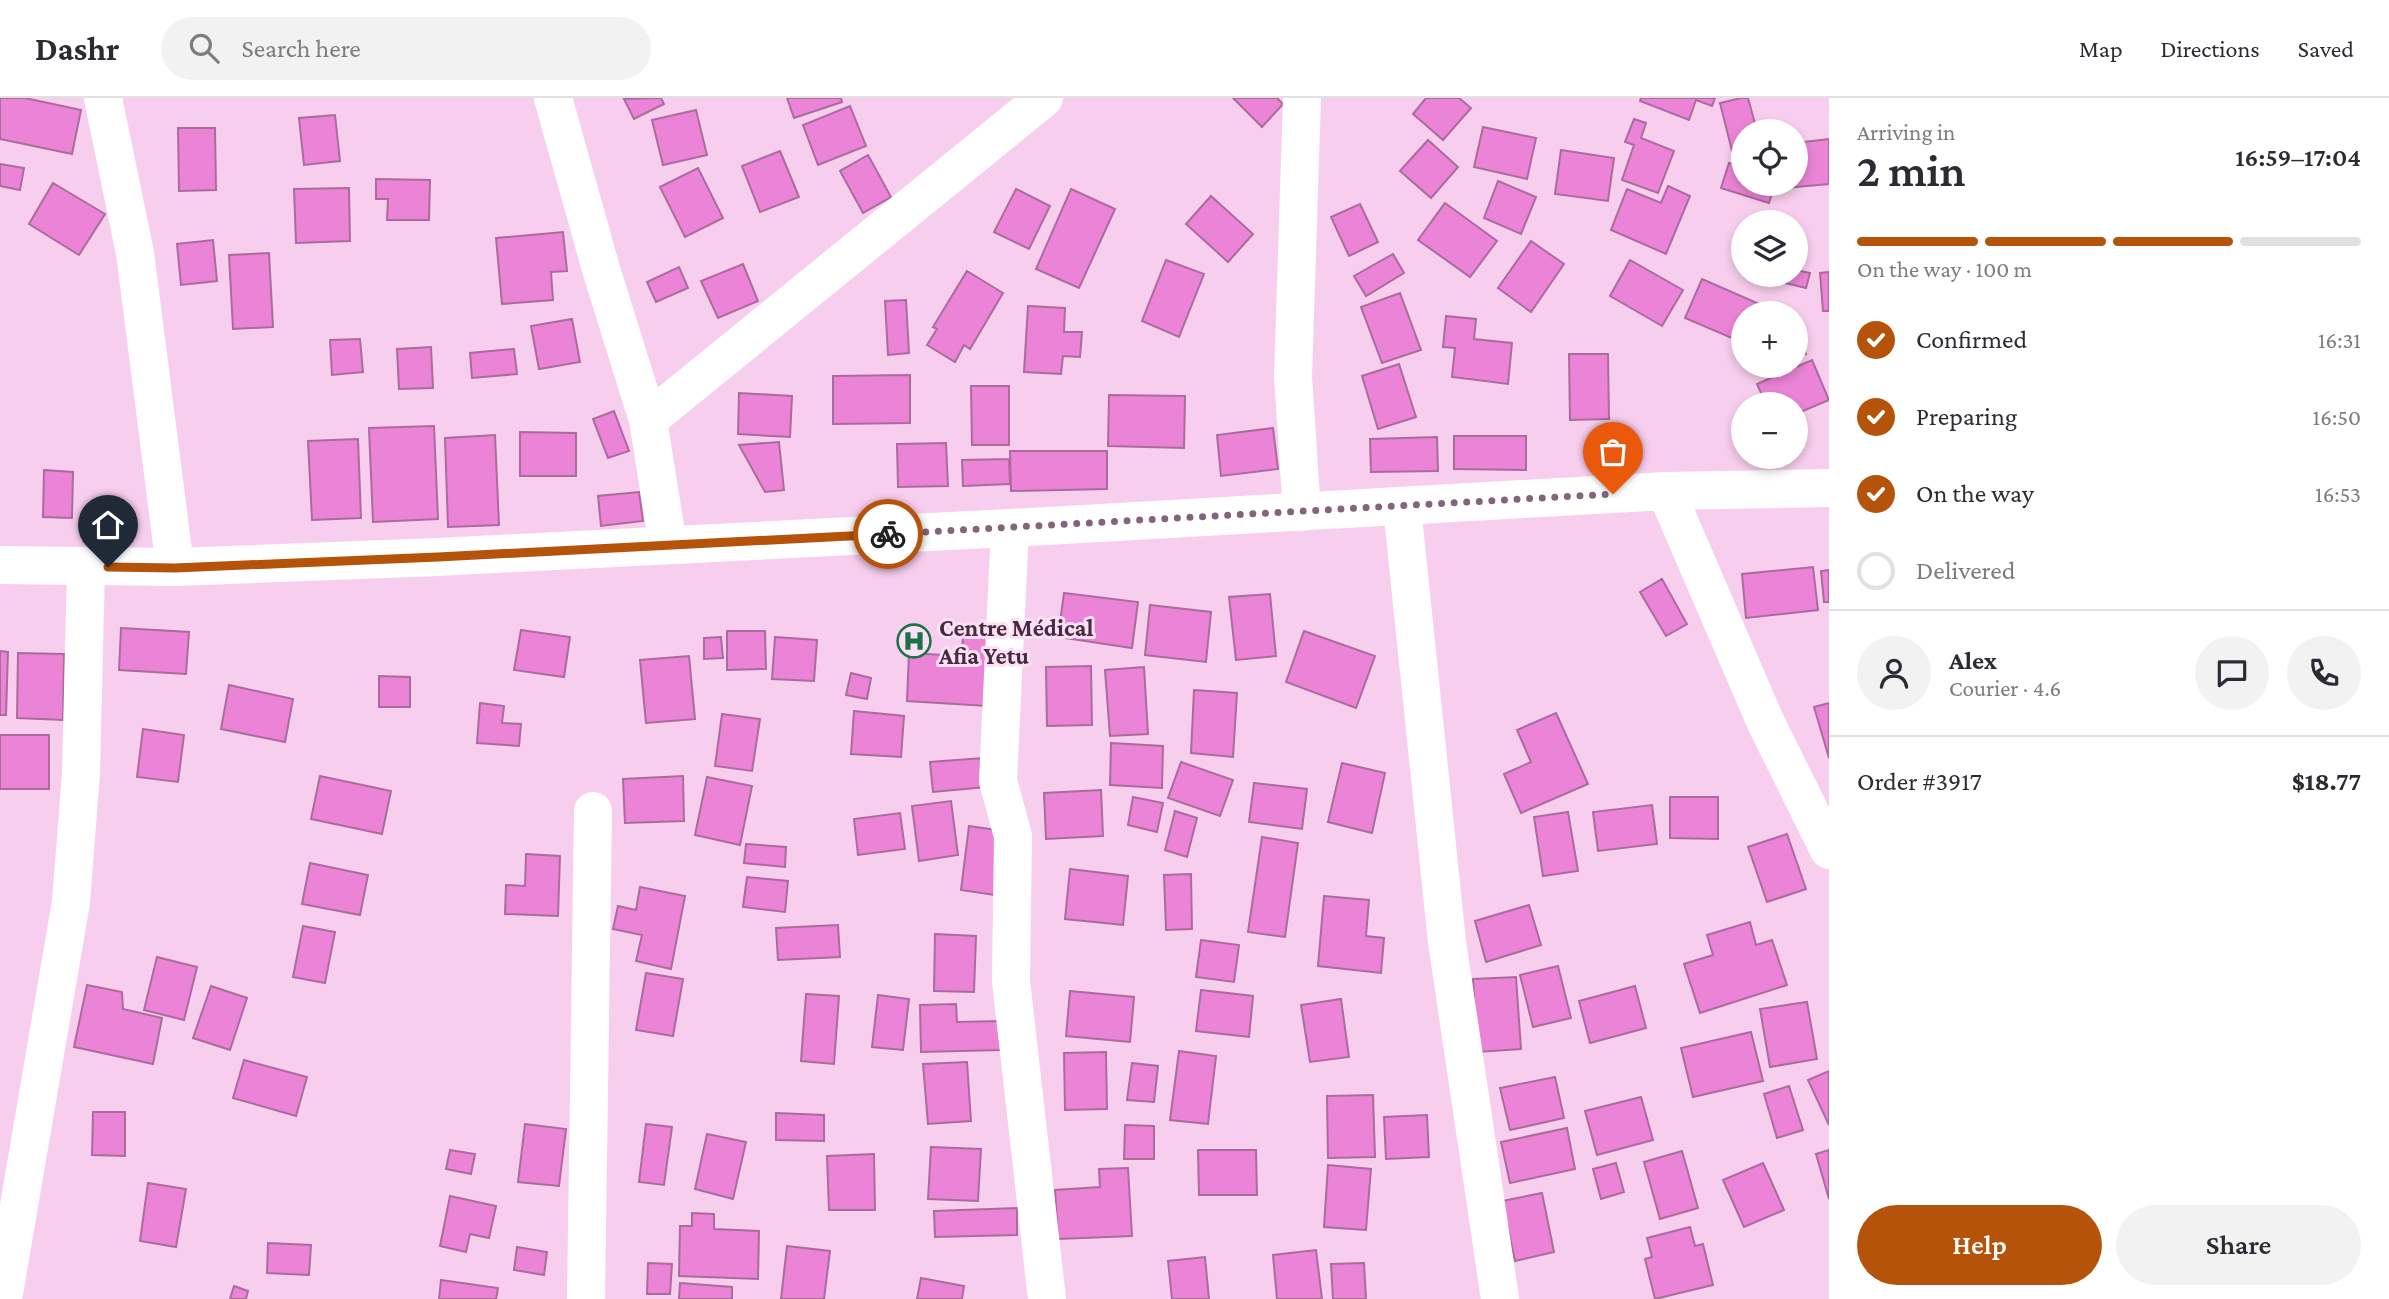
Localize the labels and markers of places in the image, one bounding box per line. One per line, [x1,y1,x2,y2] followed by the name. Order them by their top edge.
[1583,422,1643,494] pin
[78,495,138,567] pin
[938,614,1093,669] place label: Centre Médical Afia Yetu
[895,622,933,660] hospital icon: Centre Médical Afia Yetu

